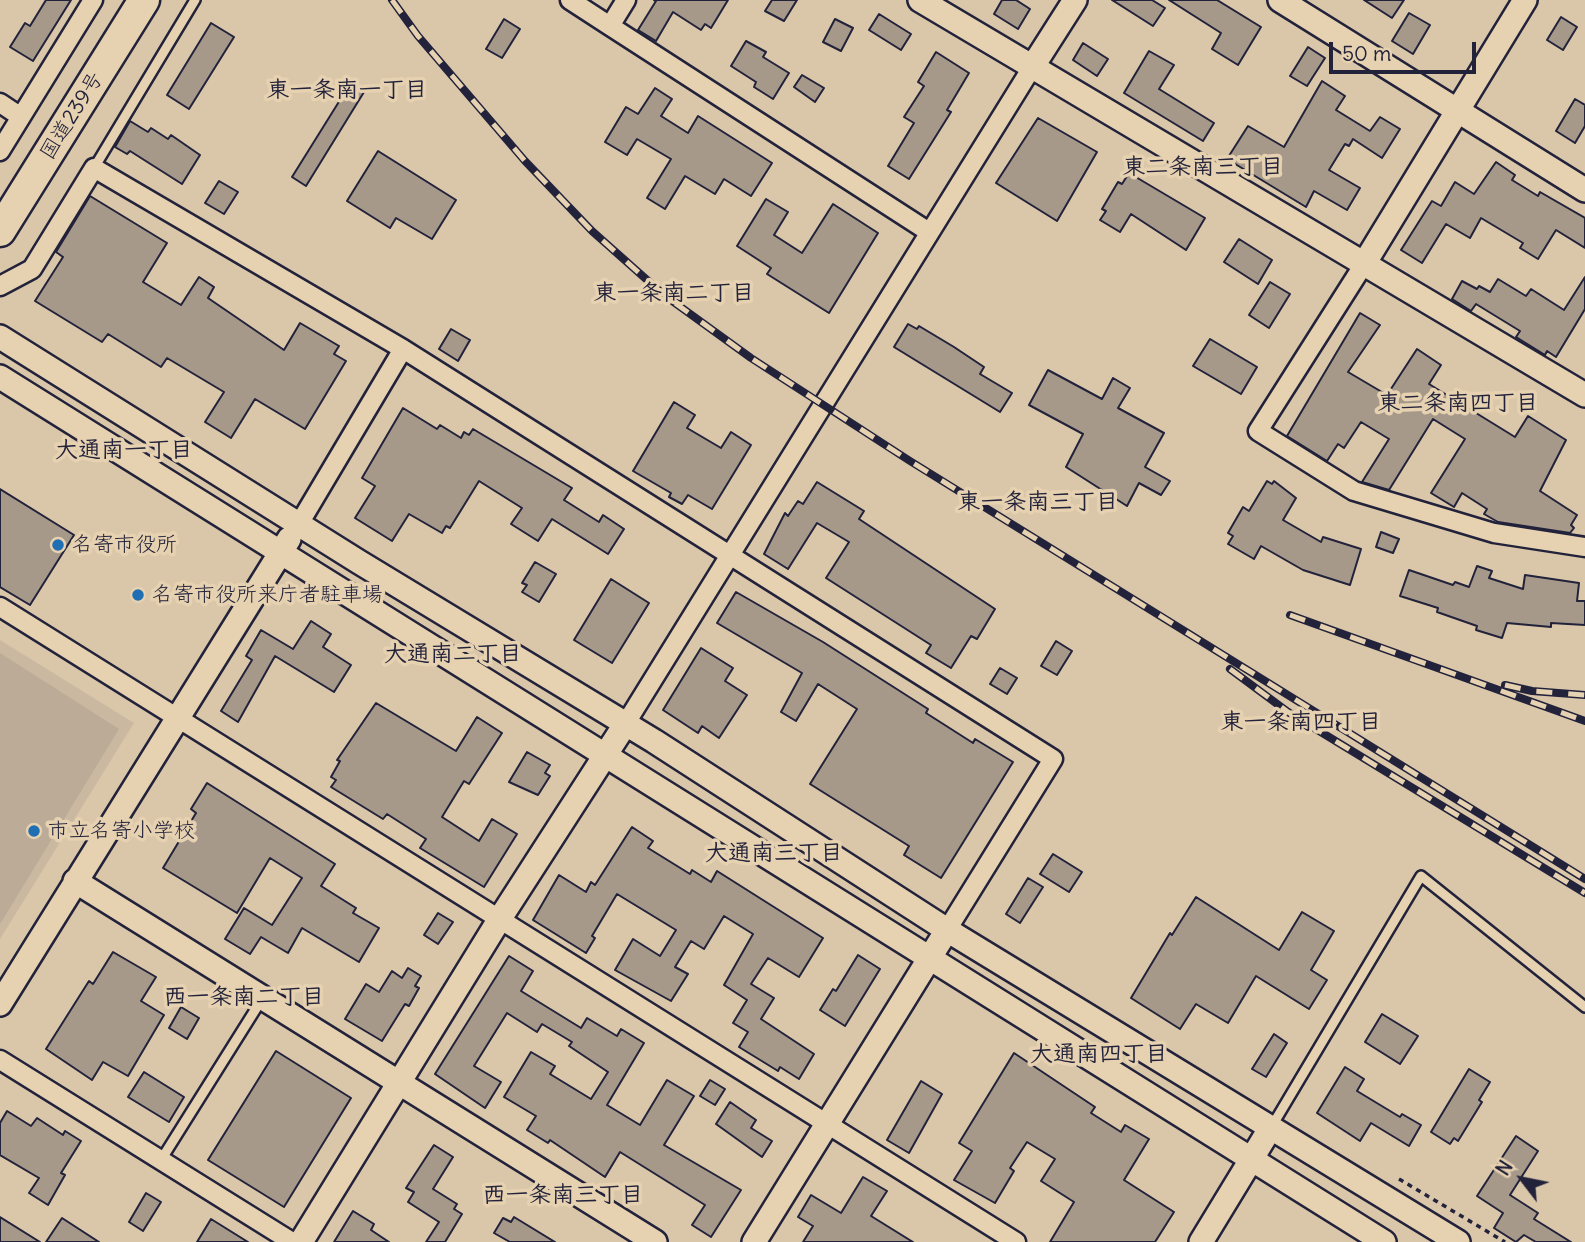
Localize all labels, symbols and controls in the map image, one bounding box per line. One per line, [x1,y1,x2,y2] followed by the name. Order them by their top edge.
[1333,28,1480,72] scale bar
[1342,40,1391,67] text: 50 m
[35,68,109,164] street label: 国道239号
[267,76,427,104] district label: 東一条南一丁目
[1123,153,1283,181] district label: 東二条南三丁目
[594,279,754,307] district label: 東一条南二丁目
[1378,389,1538,417] district label: 東二条南四丁目
[55,436,193,464] district label: 大通南一丁目
[958,488,1118,516] district label: 東一条南三丁目
[72,532,177,558] place label: 名寄市役所
[50,537,66,553] marker: 名寄市役所
[152,582,383,608] place label: 名寄市役所来庁者駐車場
[130,587,146,603] marker: 名寄市役所来庁者駐車場
[384,640,522,668] district label: 大通南二丁目
[1221,708,1381,736] district label: 東一条南四丁目
[48,818,195,844] place label: 市立名寄小学校
[26,823,42,839] marker: 市立名寄小学校
[705,839,843,867] district label: 大通南三丁目
[164,983,324,1011] district label: 西一条南二丁目
[1030,1040,1168,1068] district label: 大通南四丁目
[1487,1144,1557,1214] north arrow
[1491,1156,1518,1180] text: N
[483,1181,643,1209] district label: 西一条南三丁目

